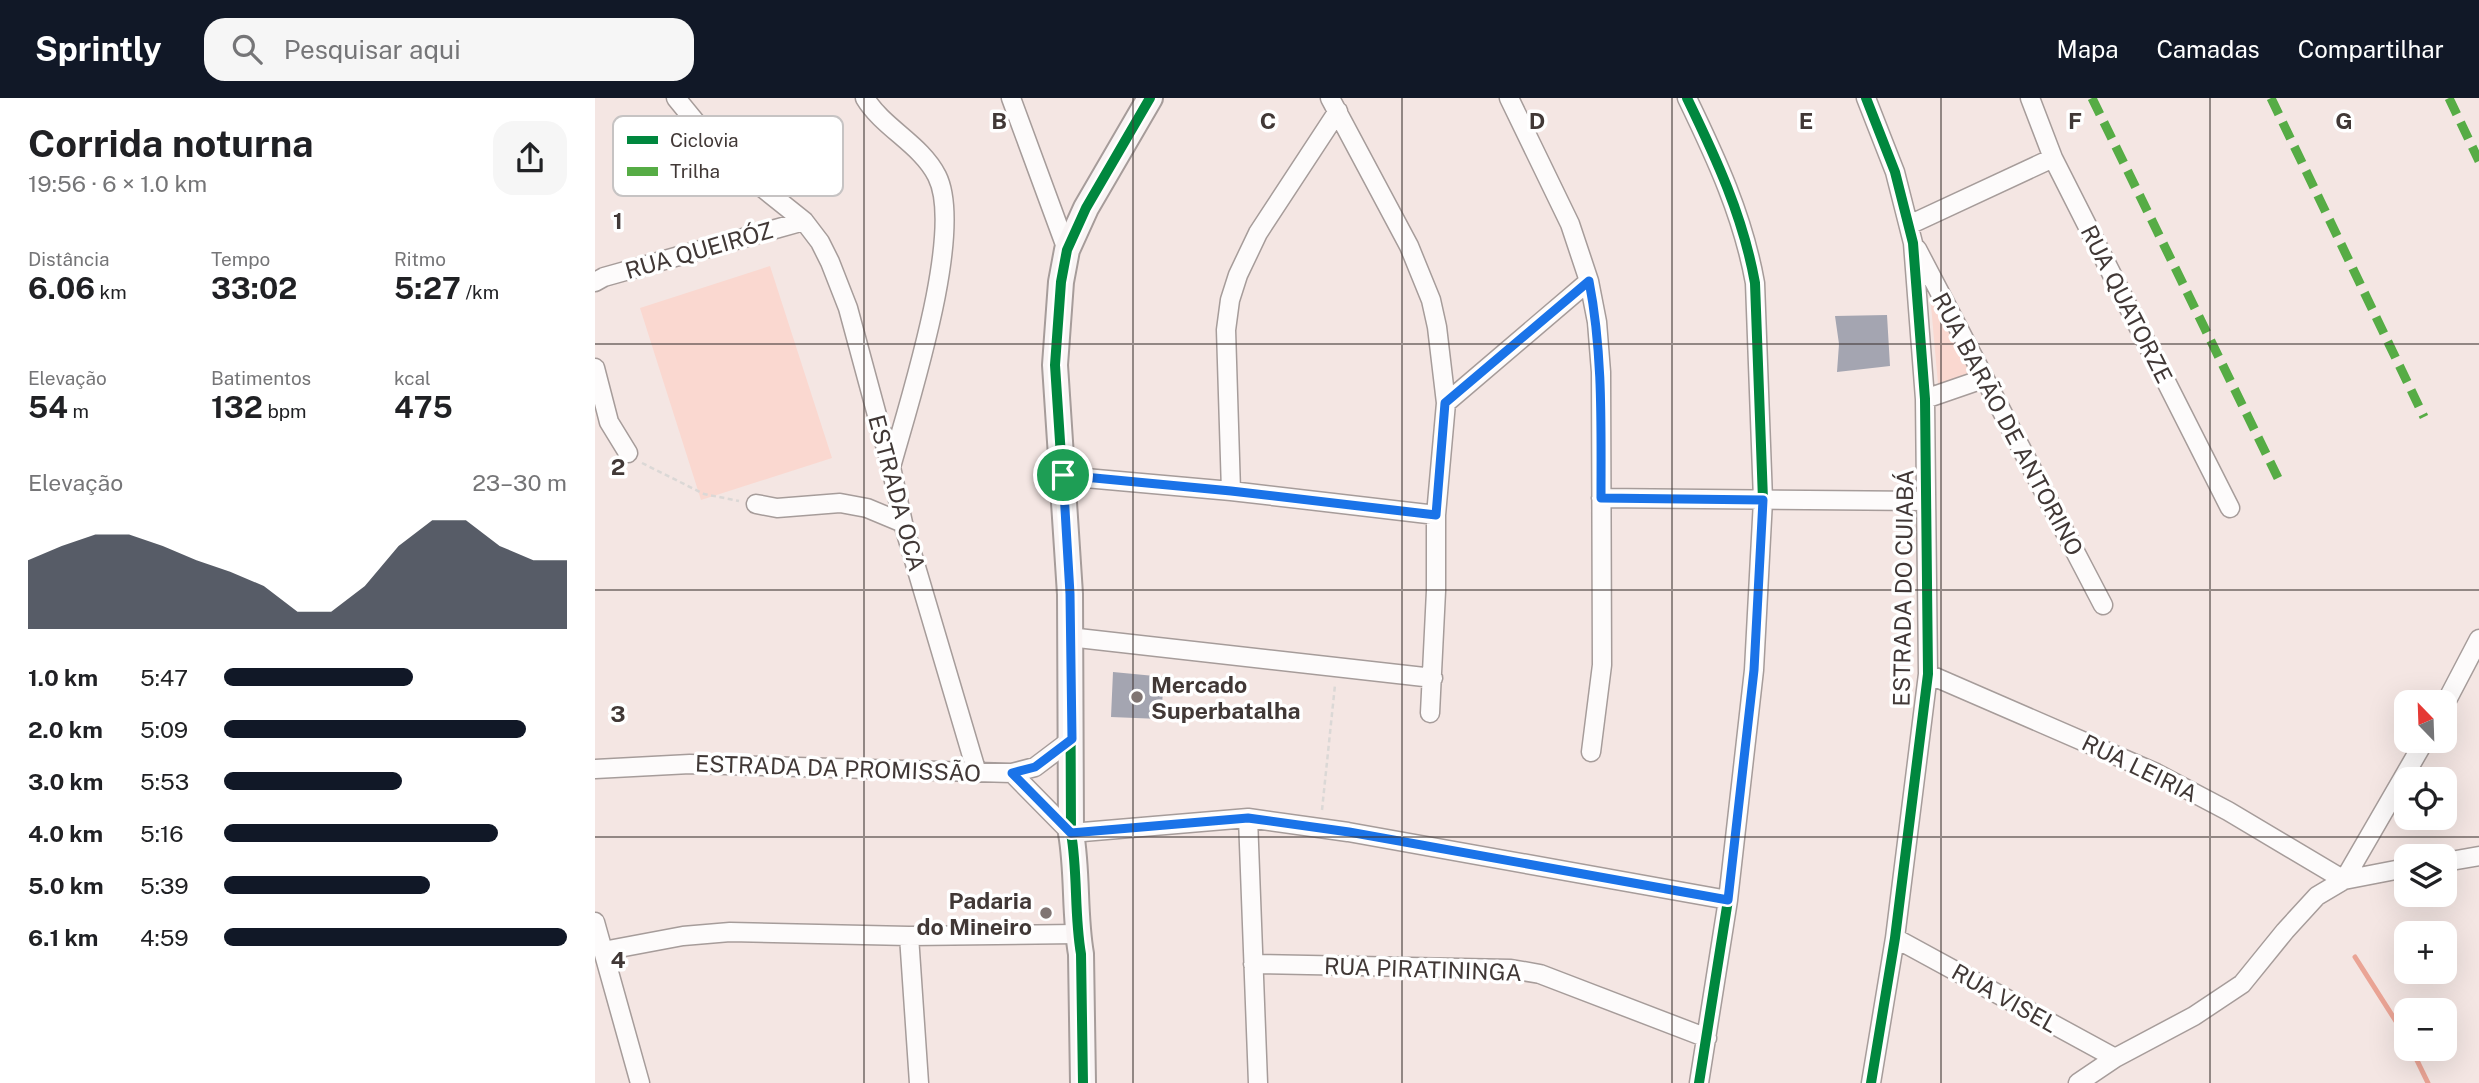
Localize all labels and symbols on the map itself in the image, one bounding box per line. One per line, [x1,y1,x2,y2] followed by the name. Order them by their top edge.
[991,107,1007,134] text: B
[1260,107,1276,134] text: C
[1529,107,1545,134] text: D
[1799,107,1813,134] text: E
[2068,107,2082,134] text: F
[2335,107,2353,134] text: G
[613,116,843,196] legend
[670,129,739,151] text: Ciclovia
[670,160,720,182] text: Trilha
[613,207,623,234] text: 1
[622,216,776,284] street label: RUA QUEIRÓZ
[2076,220,2178,388] street label: RUA QUATORZE
[1927,288,2089,560] street label: RUA BARÃO DE ANTORINO
[863,412,931,574] street label: ESTRADA OCA
[1033,445,1093,505] pin
[611,453,625,480] text: 2
[1887,469,1919,707] street label: ESTRADA DO CUIABÁ
[1151,671,1301,724] place label: Mercado Superbatalha
[1129,689,1145,705] marker: Mercado Superbatalha
[2394,690,2457,752] north arrow
[610,700,626,727] text: 3
[2078,728,2202,808] street label: RUA LEIRIA
[695,750,981,786] street label: ESTRADA DA PROMISSÃO
[917,887,1032,940] place label: Padaria do Mineiro
[1038,905,1054,921] marker: Padaria do Mineiro
[610,946,626,973] text: 4
[1324,952,1522,986] street label: RUA PIRATININGA
[1947,958,2063,1038] street label: RUA VISEL

